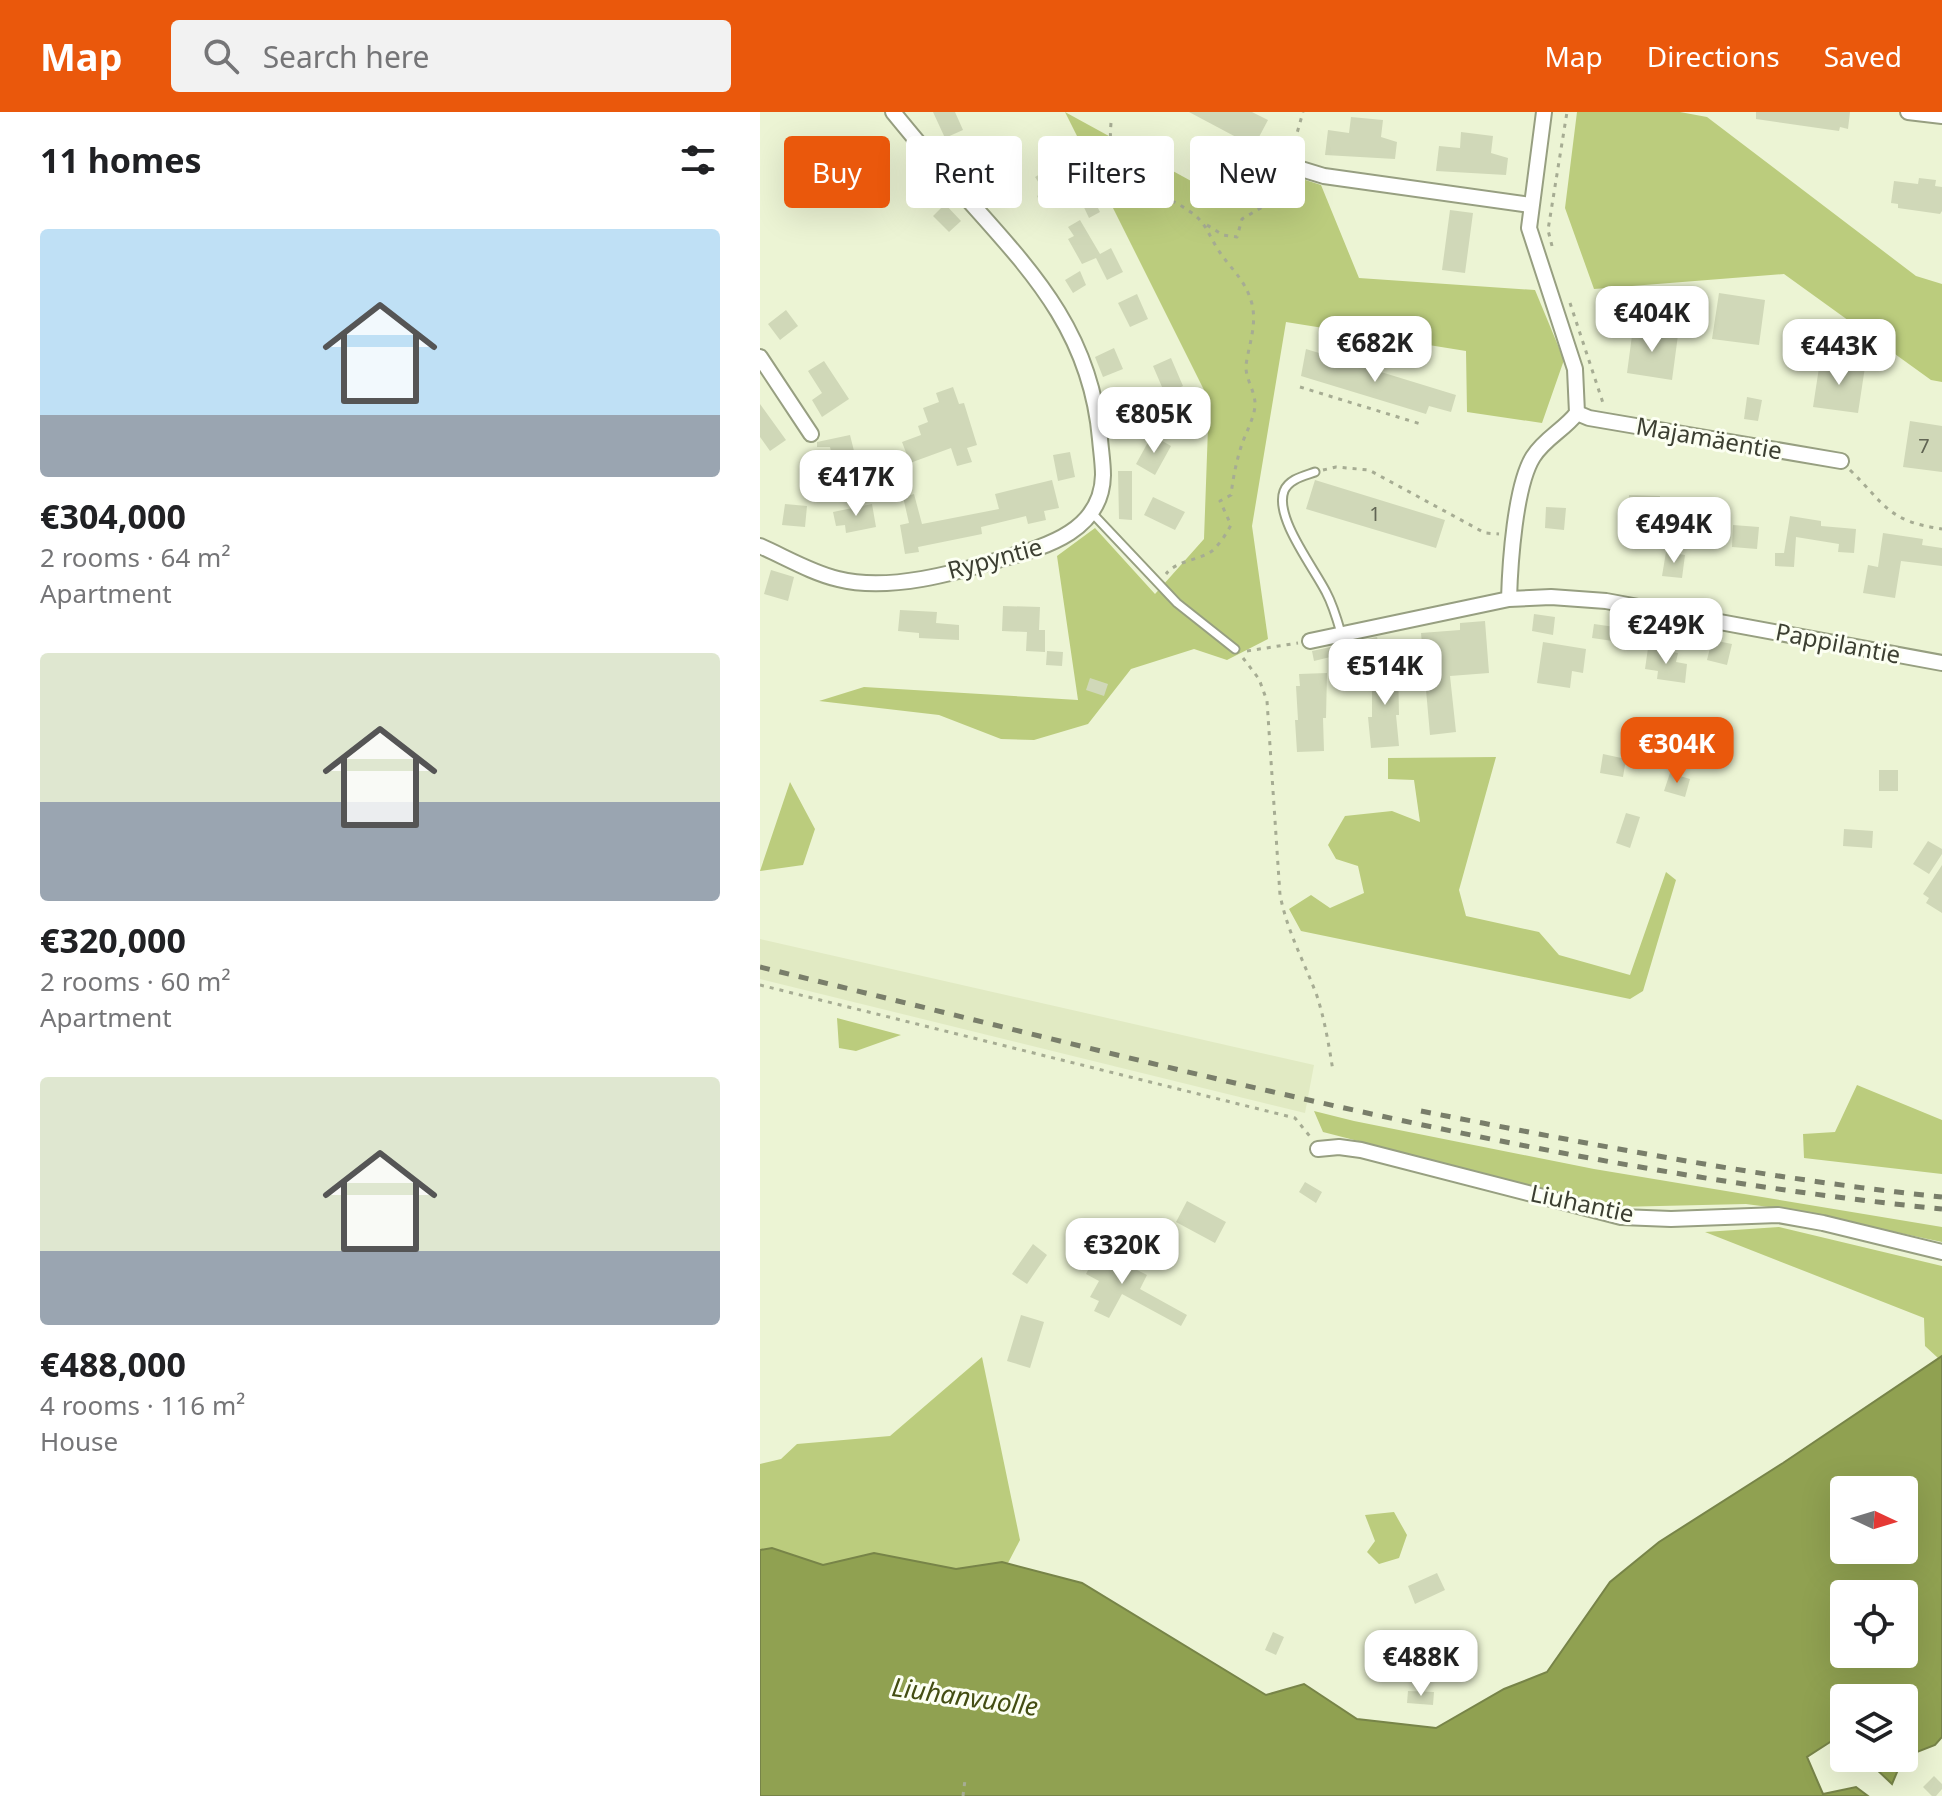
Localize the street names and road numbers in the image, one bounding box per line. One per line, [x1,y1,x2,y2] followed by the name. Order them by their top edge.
[1634,408,1785,467] street label: Majamäentie
[944,529,1046,586] street label: Rypyntie
[1773,614,1904,671] street label: Pappilantie
[1527,1175,1637,1230] street label: Liuhantie

